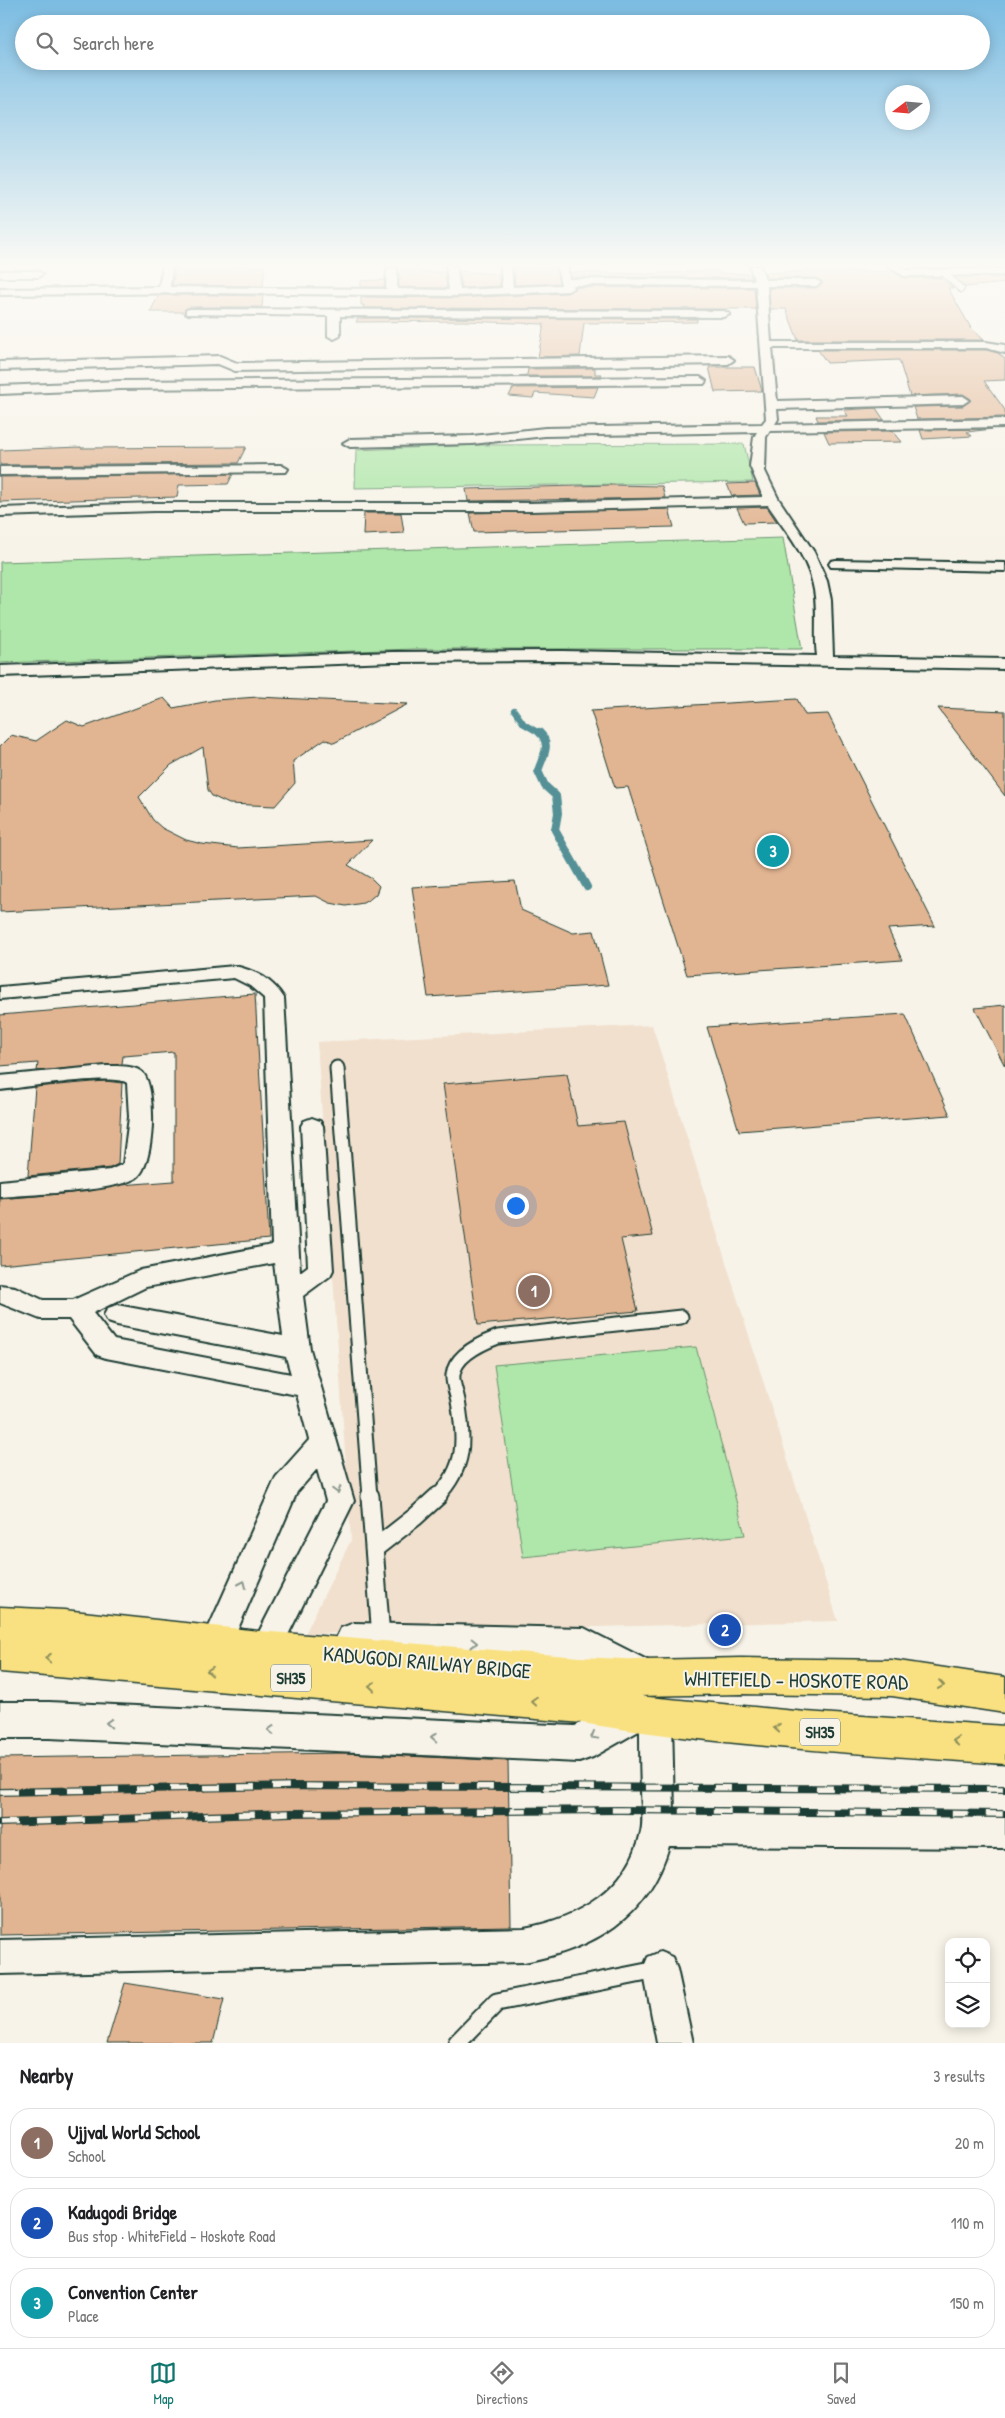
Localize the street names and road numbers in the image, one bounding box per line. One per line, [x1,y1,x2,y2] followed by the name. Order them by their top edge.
[322,1638,532,1686] street label: KADUGODI RAILWAY BRIDGE
[684,1664,908,1696] street label: WHITEFIELD - HOSKOTE ROAD
[271,1665,311,1692] road number: SH35
[800,1718,840,1745] road number: SH35

